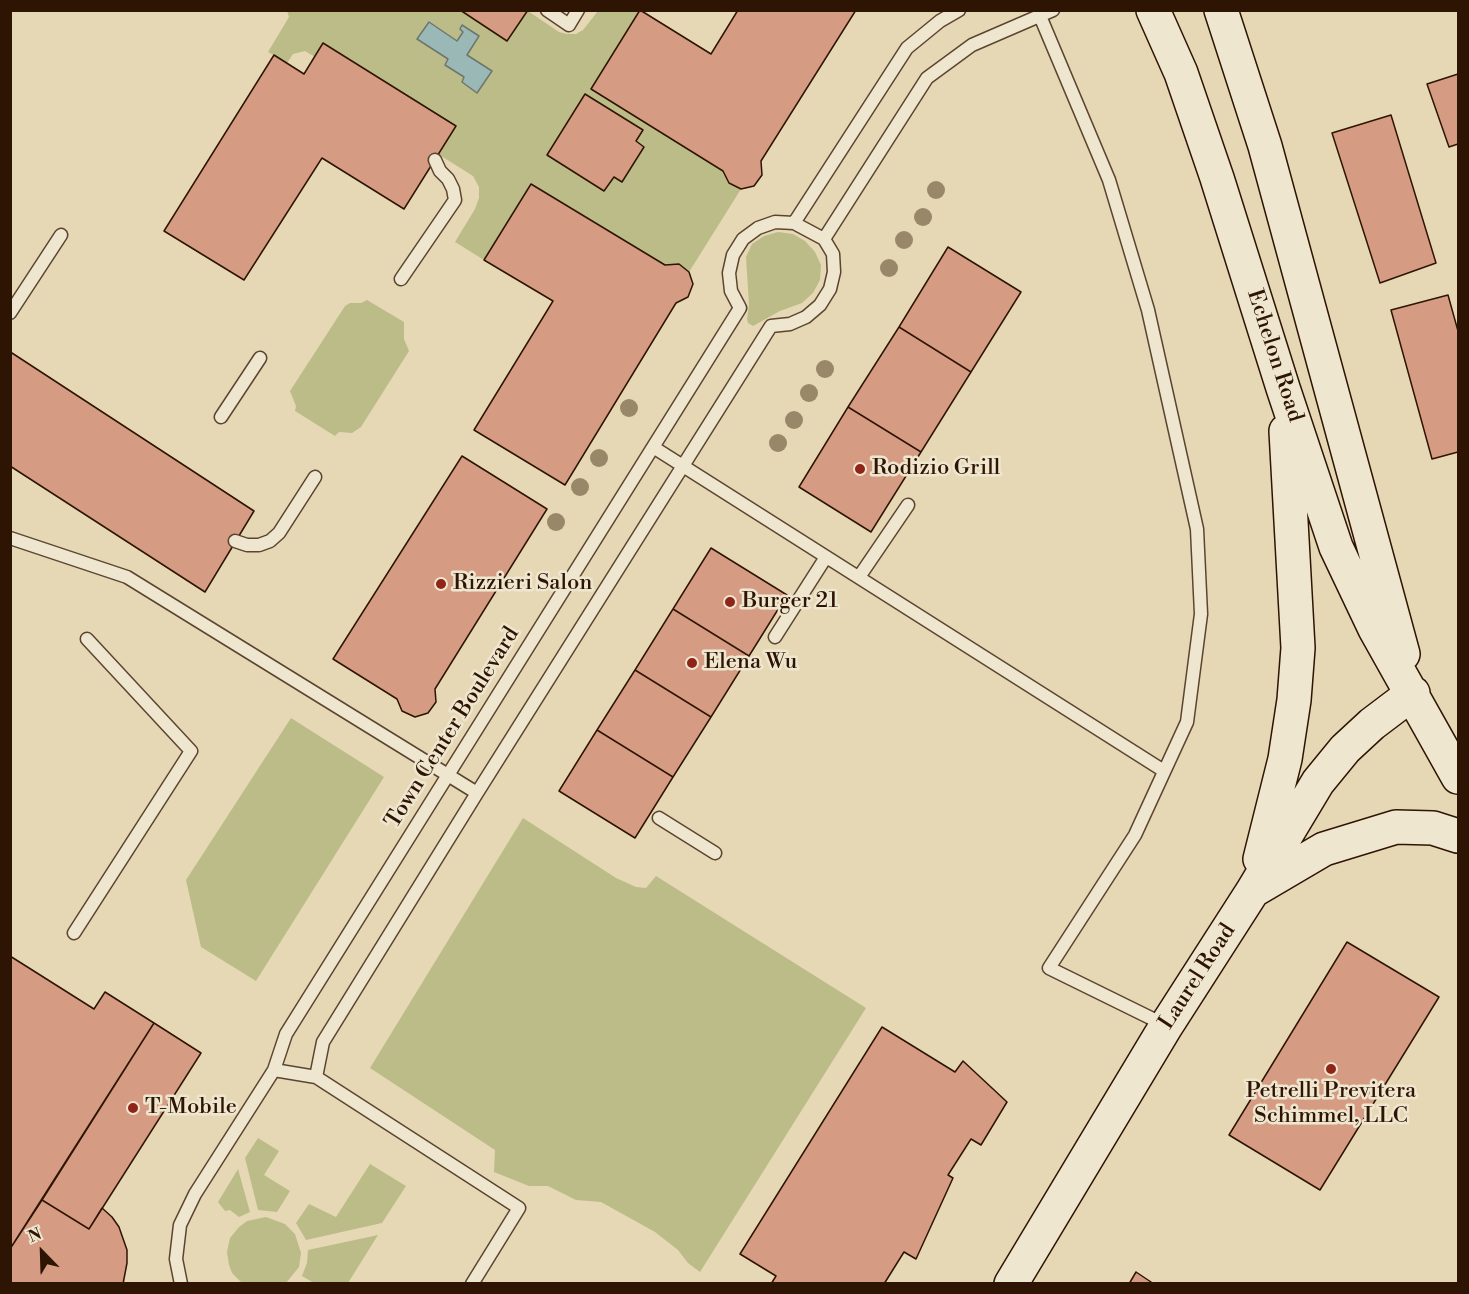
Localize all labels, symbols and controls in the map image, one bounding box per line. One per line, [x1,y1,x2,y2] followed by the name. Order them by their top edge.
[1240,286,1308,426] street label: Echelon Road
[872,456,1000,482] place label: Rodizio Grill
[853,462,867,476] marker: Rodizio Grill
[453,571,592,597] place label: Rizzieri Salon
[434,577,448,591] marker: Rizzieri Salon
[742,589,838,615] place label: Burger 21
[723,595,737,609] marker: Burger 21
[380,623,526,833] street label: Town Center Boulevard
[704,650,797,676] place label: Elena Wu
[685,656,699,670] marker: Elena Wu
[1154,919,1242,1035] street label: Laurel Road
[1324,1062,1338,1076] marker: Petrelli Previtera Schimmel, LLC
[1246,1079,1416,1130] place label: Petrelli Previtera Schimmel, LLC
[145,1095,237,1121] place label: T-Mobile
[126,1101,140,1115] marker: T-Mobile
[12,1222,72,1282] north arrow
[25,1224,45,1247] text: N

